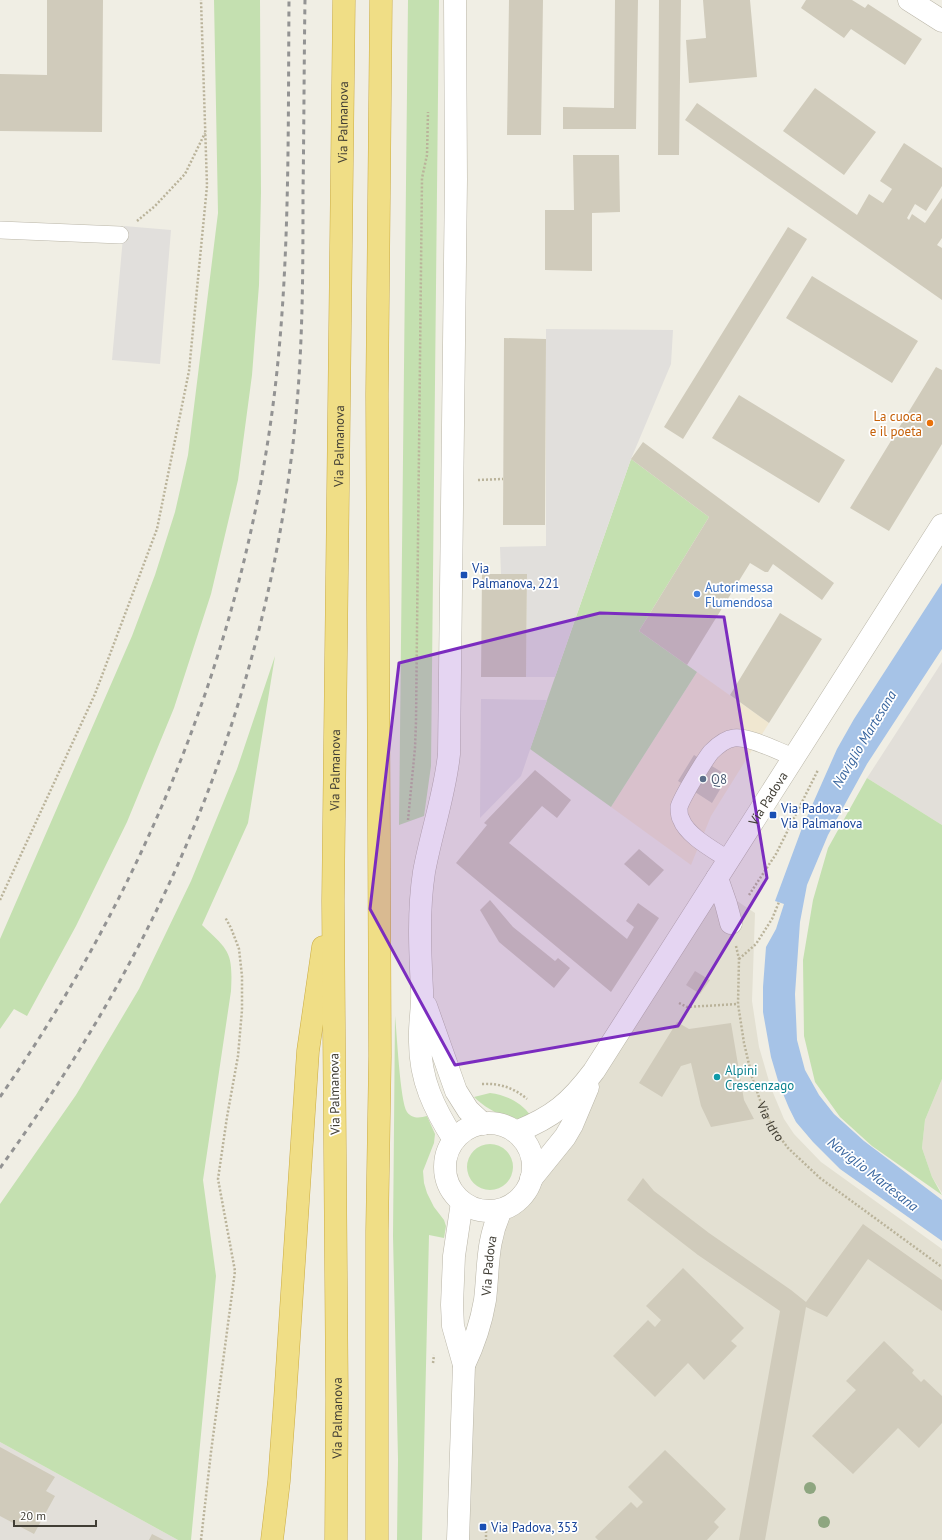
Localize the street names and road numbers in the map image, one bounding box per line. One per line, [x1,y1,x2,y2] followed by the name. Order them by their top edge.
[334,81,352,164] street label: Via Palmanova
[330,405,348,488] street label: Via Palmanova
[326,729,344,812] street label: Via Palmanova
[744,768,792,830] street label: Via Padova
[325,1053,344,1136] street label: Via Palmanova
[752,1098,788,1145] street label: Via Idro
[477,1234,501,1298] street label: Via Padova
[329,1377,346,1460] street label: Via Palmanova

